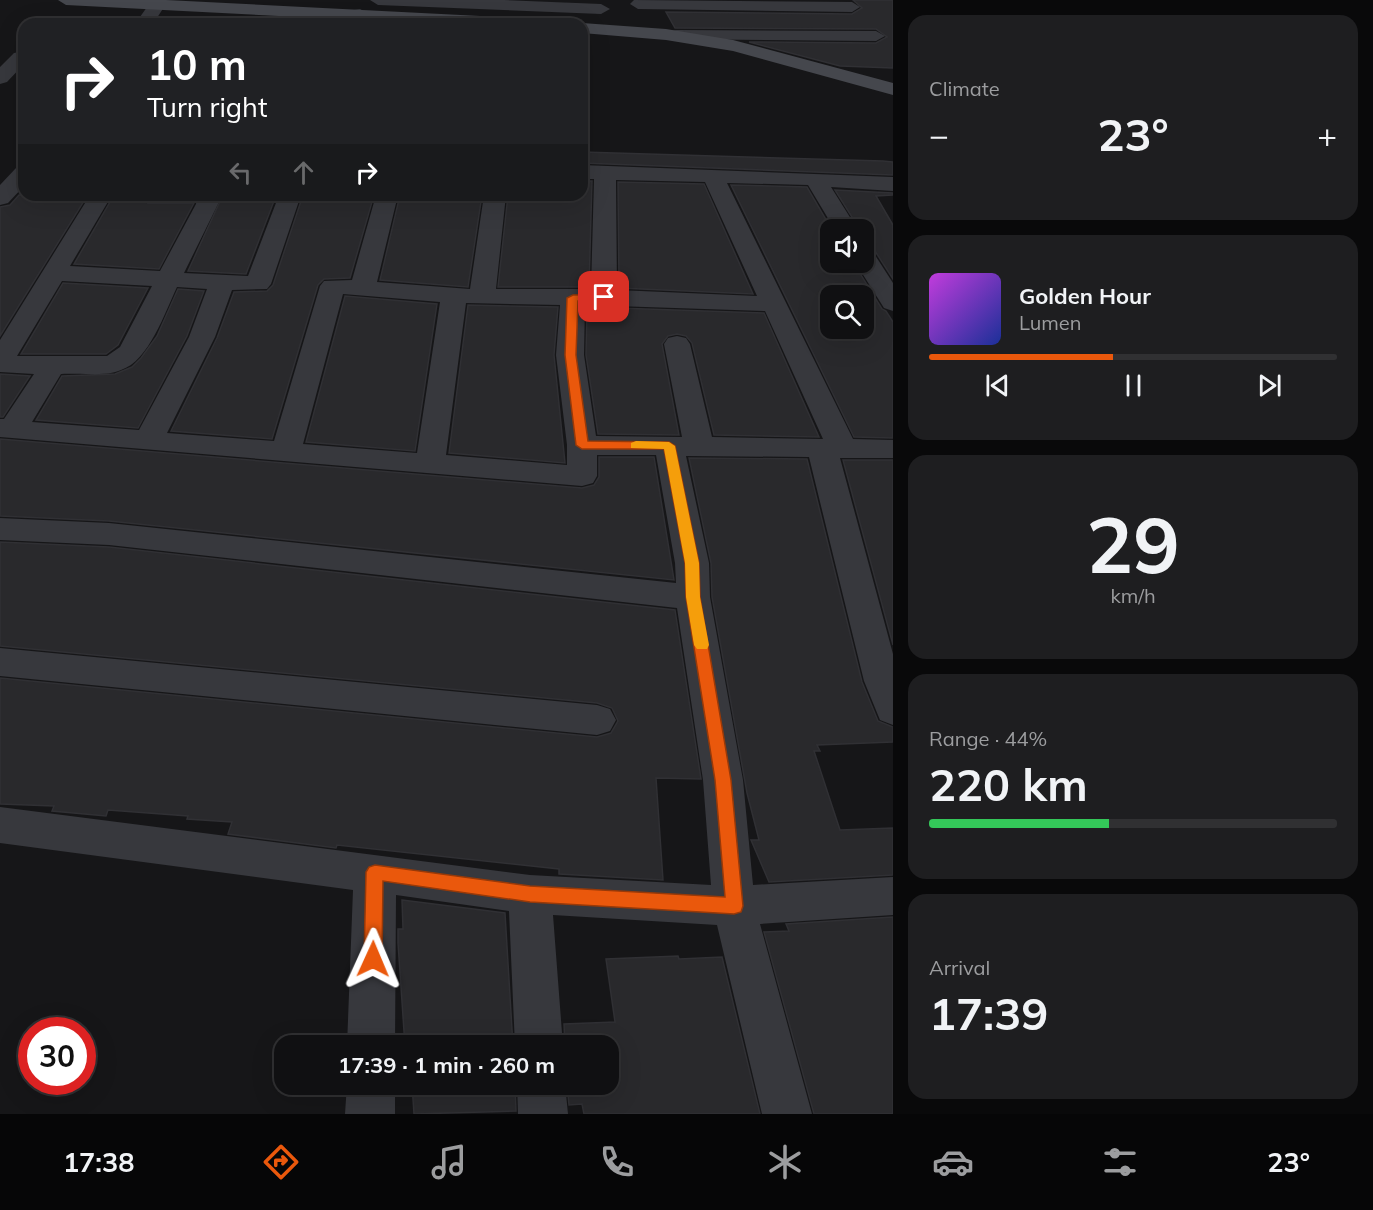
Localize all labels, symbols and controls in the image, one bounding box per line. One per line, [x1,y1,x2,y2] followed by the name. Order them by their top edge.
[147,38,247,91] text: 10 m
[48,42,126,120] icon: right
[929,76,1000,101] text: Climate
[147,90,267,124] text: Turn right
[1097,106,1169,162] text: 23°
[929,114,949,155] text: −
[1317,114,1337,155] text: +
[224,156,257,189] icon: left
[287,156,320,189] icon: ahead
[350,156,383,189] icon: right
[820,219,874,339] map controls
[820,219,874,273] button: sound
[578,271,629,322] pin
[587,280,620,313] icon: arrive
[1019,282,1151,310] text: Golden Hour
[820,285,874,339] button: search
[1019,310,1081,335] text: Lumen
[981,369,1014,402] icon: previous
[1117,369,1150,402] icon: pause
[1253,369,1286,402] icon: next
[1086,495,1180,593] text: 29
[1110,583,1156,608] text: km/h
[929,726,1047,751] text: Range · 44%
[929,756,1088,812] text: 220 km
[341,927,405,991] position arrow
[929,955,990,980] text: Arrival
[929,985,1048,1041] text: 17:39
[18,1017,96,1095] speed limit sign: 30
[338,1051,555,1079] text: 17:39 · 1 min · 260 m
[260,1141,302,1183] icon: directions
[428,1141,470,1183] icon: music
[596,1141,638,1183] icon: phone
[764,1141,806,1183] icon: climate
[932,1141,974,1183] icon: car
[1099,1141,1141,1183] icon: filters
[63,1145,134,1179] text: 17:38
[1267,1145,1310,1179] text: 23°

